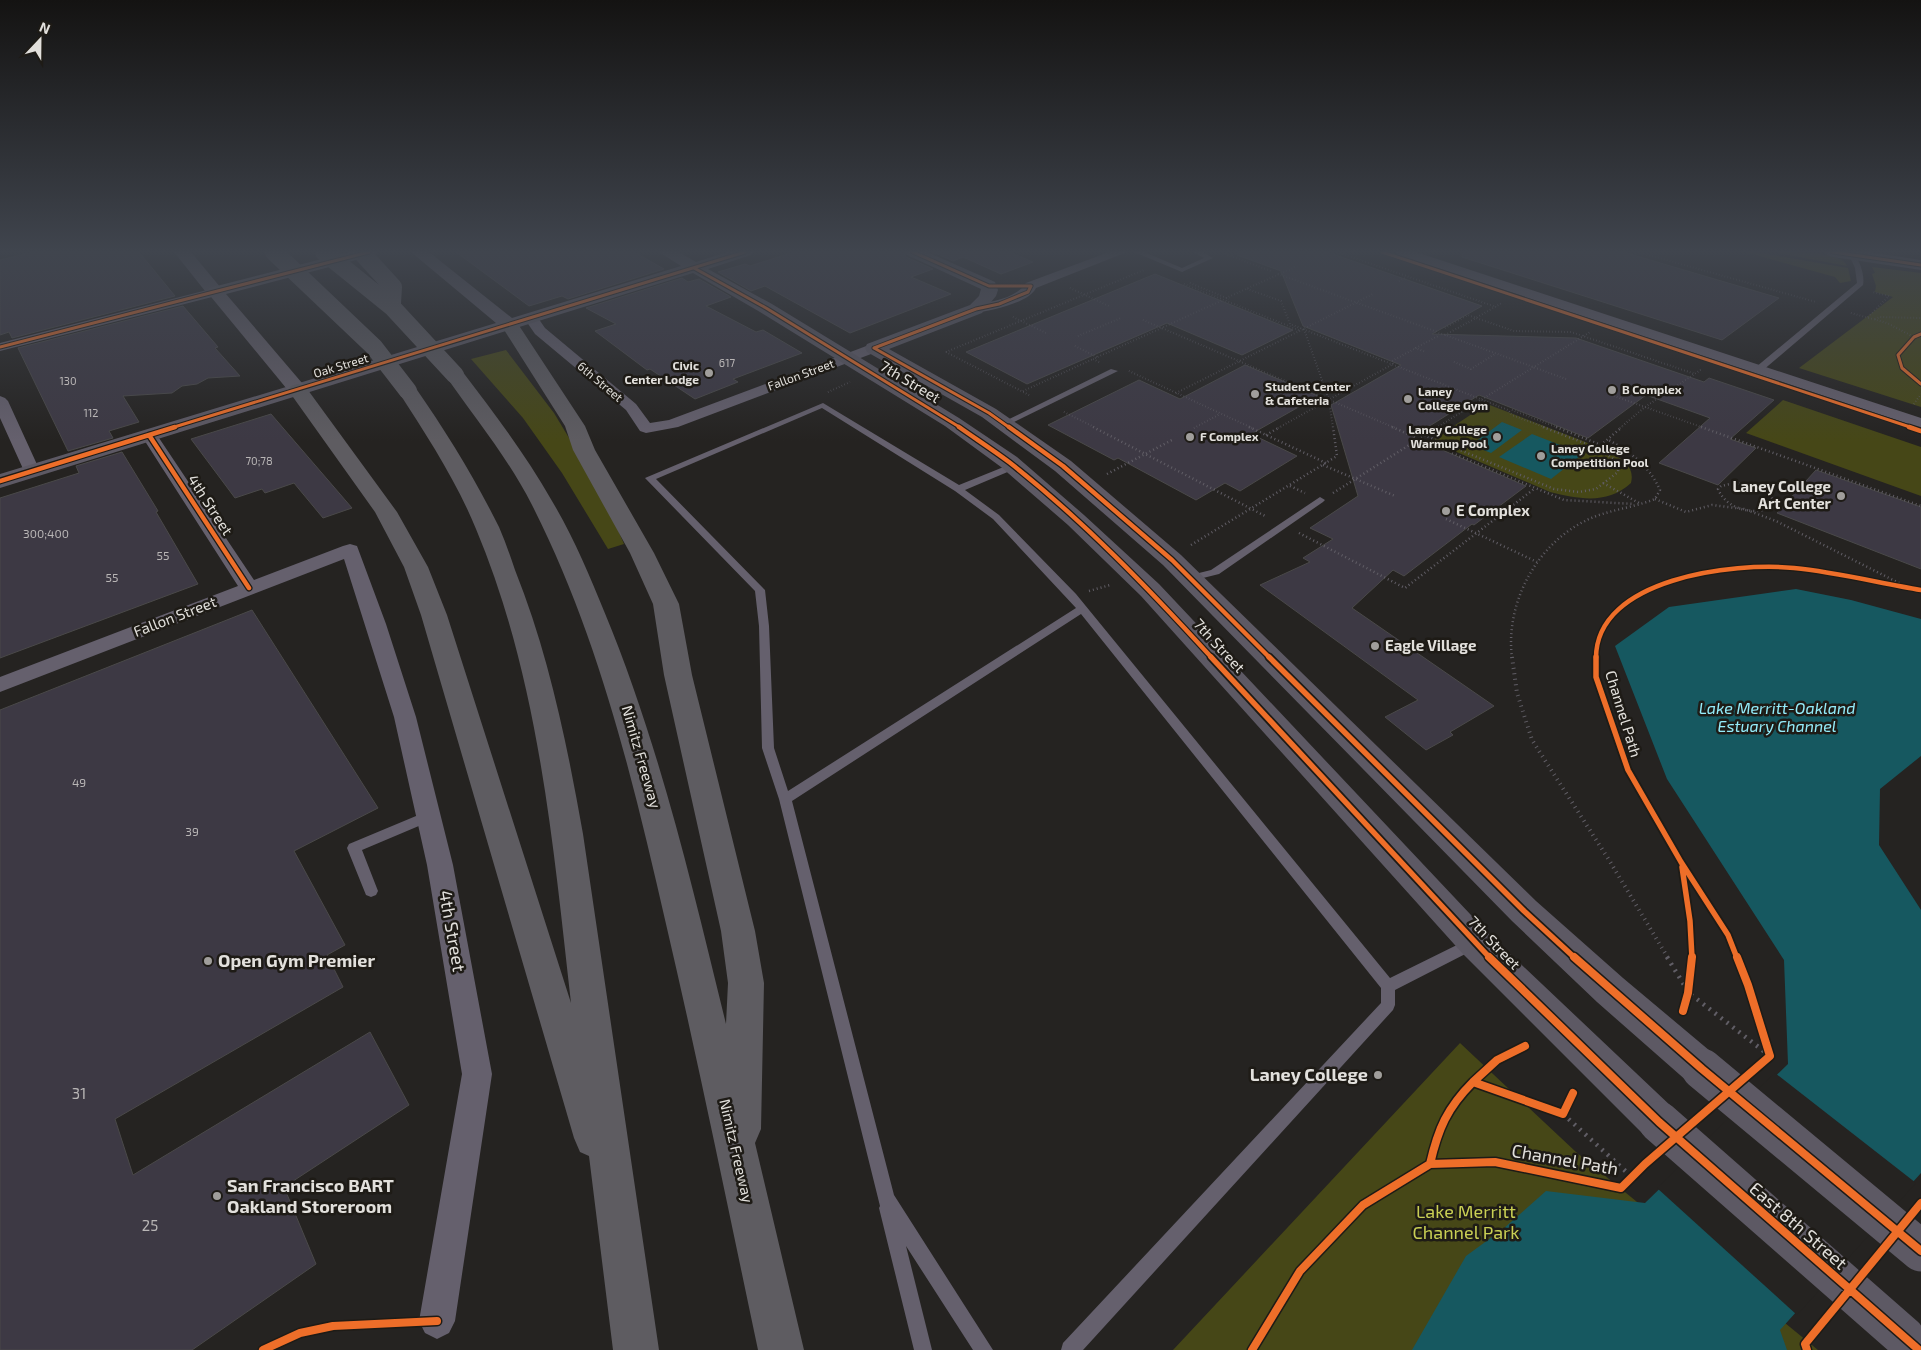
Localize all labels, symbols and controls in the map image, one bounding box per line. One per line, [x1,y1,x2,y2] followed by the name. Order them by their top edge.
[15,15,65,65] north arrow
[37,18,53,37] text: N
[312,350,370,380] street label: Oak Street
[765,355,836,393] street label: Fallon Street
[719,356,736,369] house number: 617
[877,356,944,406] street label: 7th Street
[575,358,626,404] street label: 6th Street
[624,358,699,386] place label: Civic Center Lodge
[703,367,715,379] marker: Civic Center Lodge
[59,374,77,387] house number: 130
[1265,379,1351,407] place label: Student Center & Cafeteria
[1622,382,1682,396] place label: B Complex
[1418,384,1488,413] place label: Laney College Gym
[1606,384,1618,396] marker: B Complex
[1249,388,1261,400] marker: Student Center & Cafeteria
[1402,393,1414,405] marker: Laney College Gym
[84,406,98,419] house number: 112
[1408,422,1487,450] place label: Laney College Warmup Pool
[1200,429,1259,443] place label: F Complex
[1184,431,1196,443] marker: F Complex
[1491,431,1503,443] marker: Laney College Warmup Pool
[1551,441,1649,469] place label: Laney College Competition Pool
[1535,450,1547,462] marker: Laney College Competition Pool
[245,454,273,467] house number: 70;78
[185,471,237,538] street label: 4th Street
[1733,477,1832,512] place label: Laney College Art Center
[1835,490,1847,502] marker: Laney College Art Center
[1456,501,1530,519] place label: E Complex
[1440,505,1452,517] marker: E Complex
[23,526,69,540] house number: 300;400
[157,548,169,562] house number: 55
[106,570,118,584] house number: 55
[131,592,219,640] street label: Fallon Street
[1190,615,1249,676] street label: 7th Street
[1385,636,1476,654] place label: Eagle Village
[1369,640,1381,652] marker: Eagle Village
[1602,668,1646,759] street label: Channel Path
[1699,698,1855,736] water label: Lake Merritt-Oakland Estuary Channel
[619,703,665,810] street label: Nimitz Freeway
[72,775,86,789] house number: 49
[185,824,199,838] house number: 39
[435,888,471,973] street label: 4th Street
[1465,912,1525,973] street label: 7th Street
[218,949,375,971] place label: Open Gym Premier
[202,955,214,967] marker: Open Gym Premier
[1250,1063,1368,1085] place label: Laney College
[1372,1069,1384,1081] marker: Laney College
[72,1084,86,1102] house number: 31
[716,1097,758,1205] street label: Nimitz Freeway
[1510,1139,1620,1179] street label: Channel Path
[227,1174,394,1217] place label: San Francisco BART Oakland Storeroom
[1745,1177,1852,1274] street label: East 8th Street
[211,1190,223,1202] marker: San Francisco BART Oakland Storeroom
[1413,1200,1519,1243] park label: Lake Merritt Channel Park
[142,1216,158,1234] house number: 25

